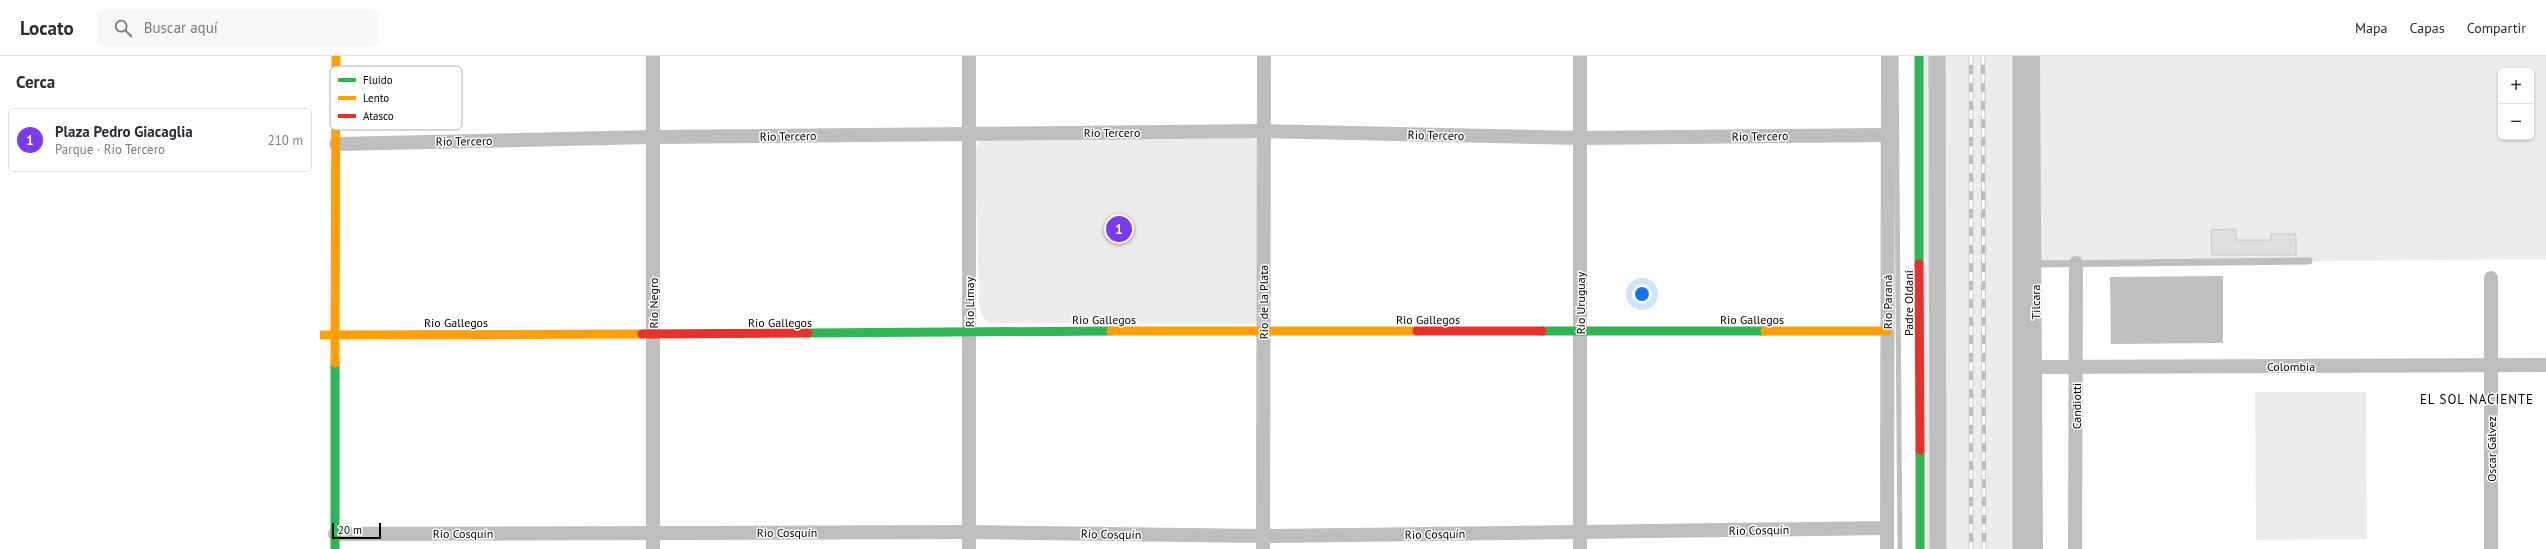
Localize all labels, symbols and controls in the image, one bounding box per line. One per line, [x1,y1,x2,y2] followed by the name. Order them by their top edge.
[98,10,378,46] search box
[20,16,74,40] text: Locato
[112,17,134,39] icon: search
[144,18,218,37] text: Buscar aquí
[2355,19,2388,37] text: Mapa
[2410,19,2445,37] text: Capas
[2467,19,2526,37] text: Compartir
[330,66,462,130] legend
[2498,68,2534,140] map controls
[2498,68,2534,104] button: +
[16,71,55,93] text: Cerca
[363,73,393,87] text: Fluido
[363,91,389,105] text: Lento
[2498,104,2534,140] button: −
[363,109,394,123] text: Atasco
[55,122,193,141] text: Plaza Pedro Giacaglia
[1084,125,1140,140] street label: Rio Tercero
[1408,127,1464,143] street label: Rio Tercero
[760,128,816,144] street label: Rio Tercero
[1732,128,1788,144] street label: Rio Tercero
[26,132,34,149] text: 1
[268,132,303,149] text: 210 m
[436,133,492,149] street label: Rio Tercero
[55,141,165,158] text: Parque · Rio Tercero
[1106,214,1132,244] pin: 1
[1256,265,1271,339] street label: Río de la Plata
[1901,270,1916,336] street label: Padre Oldani
[1573,271,1588,334] street label: Río Uruguay
[1880,275,1895,329] street label: Río Paraná
[962,276,977,327] street label: Río Limay
[646,278,661,328] street label: Río Negro
[1632,284,1652,304] your location
[2028,285,2043,319] street label: Tilcara
[1072,312,1136,327] street label: Rio Gallegos
[1396,312,1460,327] street label: Rio Gallegos
[1720,312,1784,327] street label: Rio Gallegos
[424,315,488,330] street label: Rio Gallegos
[748,315,812,330] street label: Rio Gallegos
[2267,359,2315,374] street label: Colombia
[2069,383,2084,429] street label: Candiotti
[2420,391,2534,408] district label: EL SOL NACIENTE
[2484,416,2499,482] street label: Oscar Gálvez
[332,521,381,540] scale bar
[1729,522,1789,538] street label: Rio Cosquín
[338,523,362,537] text: 20 m
[757,525,817,540] street label: Rio Cosquín
[433,526,493,541] street label: Rio Cosquín
[1081,526,1141,542] street label: Rio Cosquín
[1405,526,1465,542] street label: Rio Cosquín

